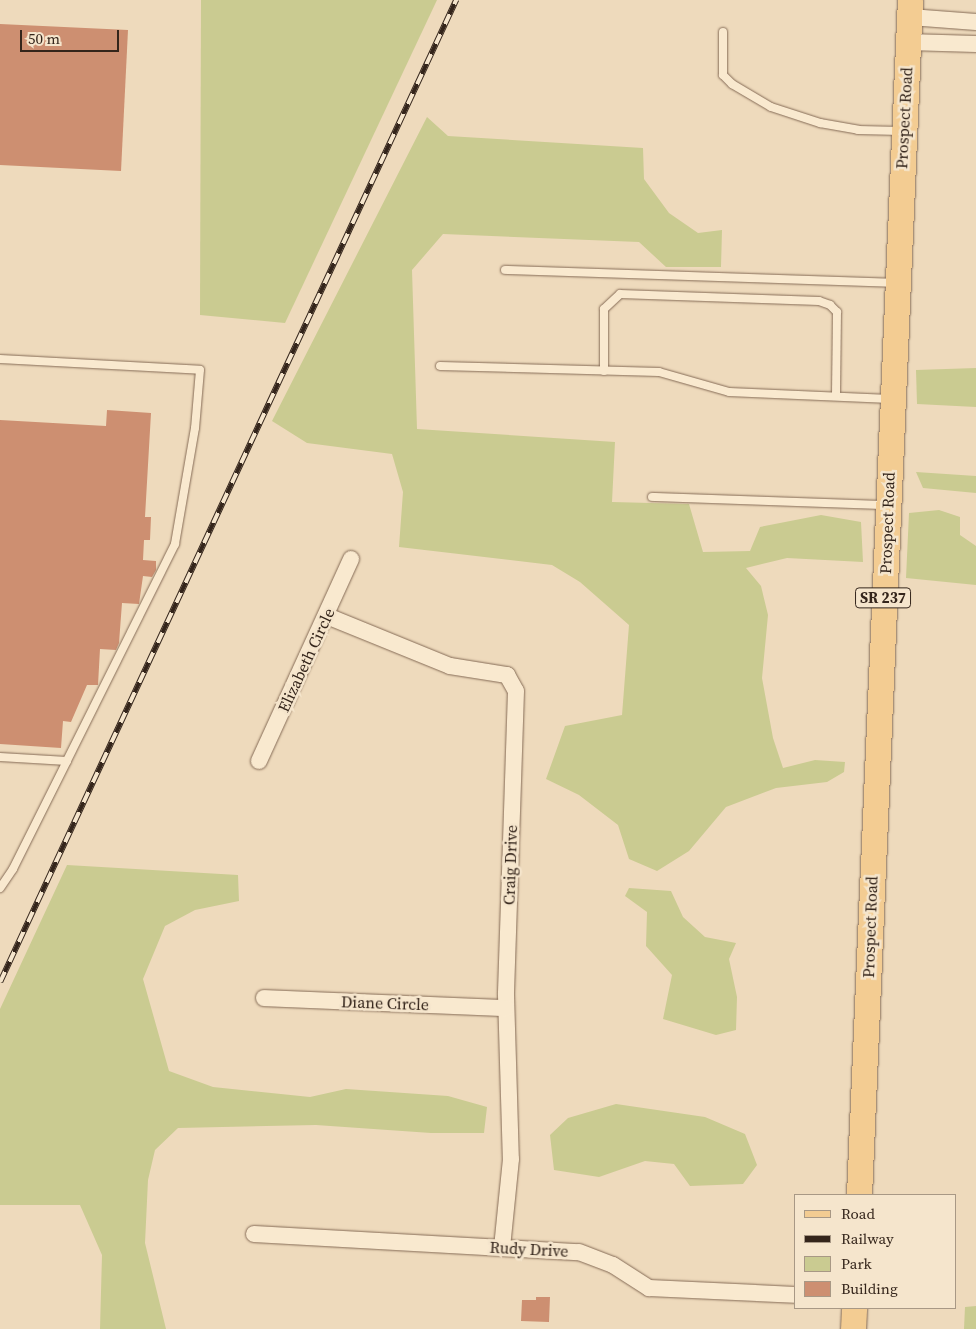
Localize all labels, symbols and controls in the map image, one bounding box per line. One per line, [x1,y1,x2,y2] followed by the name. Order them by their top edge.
[22,20,121,52] scale bar
[28,28,60,49] text: 50 m
[892,67,916,169] street label: Prospect Road
[876,472,898,574] street label: Prospect Road
[854,586,912,610] road number: SR 237
[274,605,338,715] street label: Elizabeth Circle
[499,825,521,905] street label: Craig Drive
[859,876,881,978] street label: Prospect Road
[341,992,429,1014] street label: Diane Circle
[794,1194,956,1309] legend
[841,1203,875,1224] text: Road
[841,1228,894,1249] text: Railway
[489,1237,569,1261] street label: Rudy Drive
[841,1253,872,1274] text: Park
[841,1278,898,1299] text: Building

